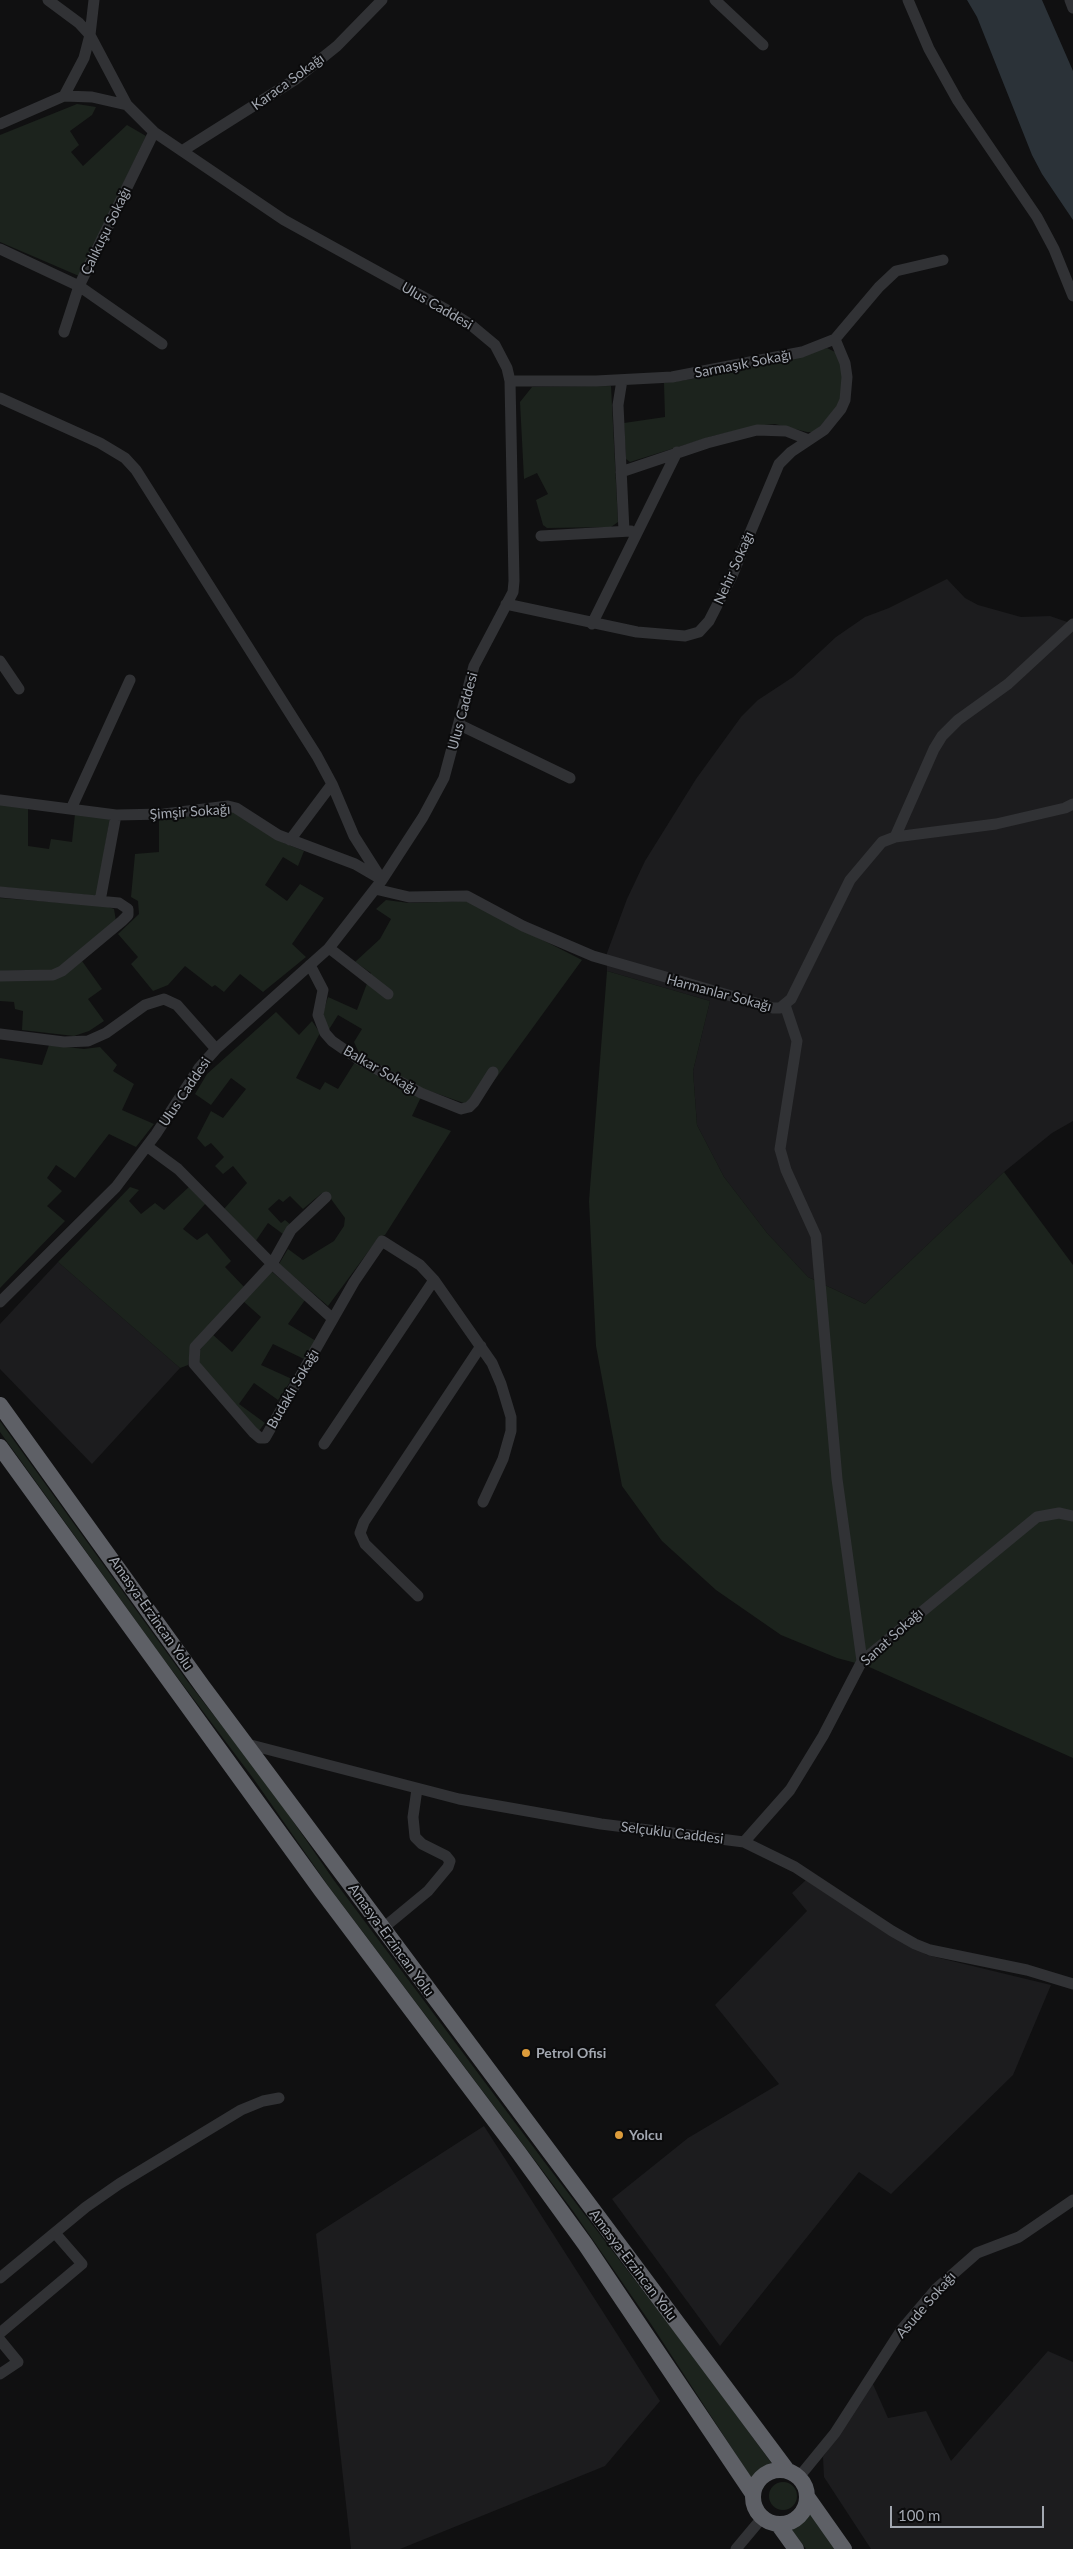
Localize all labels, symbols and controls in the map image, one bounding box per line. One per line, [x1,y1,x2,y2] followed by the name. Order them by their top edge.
[248,50,328,114] street label: Karaca Sokağı
[78,184,134,278] street label: Çalıkuşu Sokağı
[398,279,476,333] street label: Ulus Caddesi
[693,346,793,382] street label: Sarmaşık Sokağı
[710,529,758,607] street label: Nehir Sokağı
[445,670,481,752] street label: Ulus Caddesi
[149,801,231,823] street label: Şimşir Sokağı
[665,971,773,1015] street label: Harmanlar Sokağı
[340,1042,420,1098] street label: Balkar Sokağı
[156,1054,214,1130] street label: Ulus Caddesi
[263,1346,323,1432] street label: Budaklı Sokağı
[105,1553,197,1673] street label: Amasya-Erzincan Yolu
[857,1605,927,1669] street label: Sanat Sokağı
[620,1818,724,1848] street label: Selçuklu Caddesi
[345,1881,437,1999] street label: Amasya-Erzincan Yolu
[536,2045,606,2061] place label: Petrol Ofisi
[520,2047,532,2059] marker: Petrol Ofisi
[629,2127,663,2143] place label: Yolcu
[613,2129,625,2141] marker: Yolcu
[586,2206,680,2324] street label: Amasya-Erzincan Yolu
[893,2268,959,2342] street label: Asude Sokağı
[893,2496,1047,2528] scale bar
[898,2506,940,2524] text: 100 m

